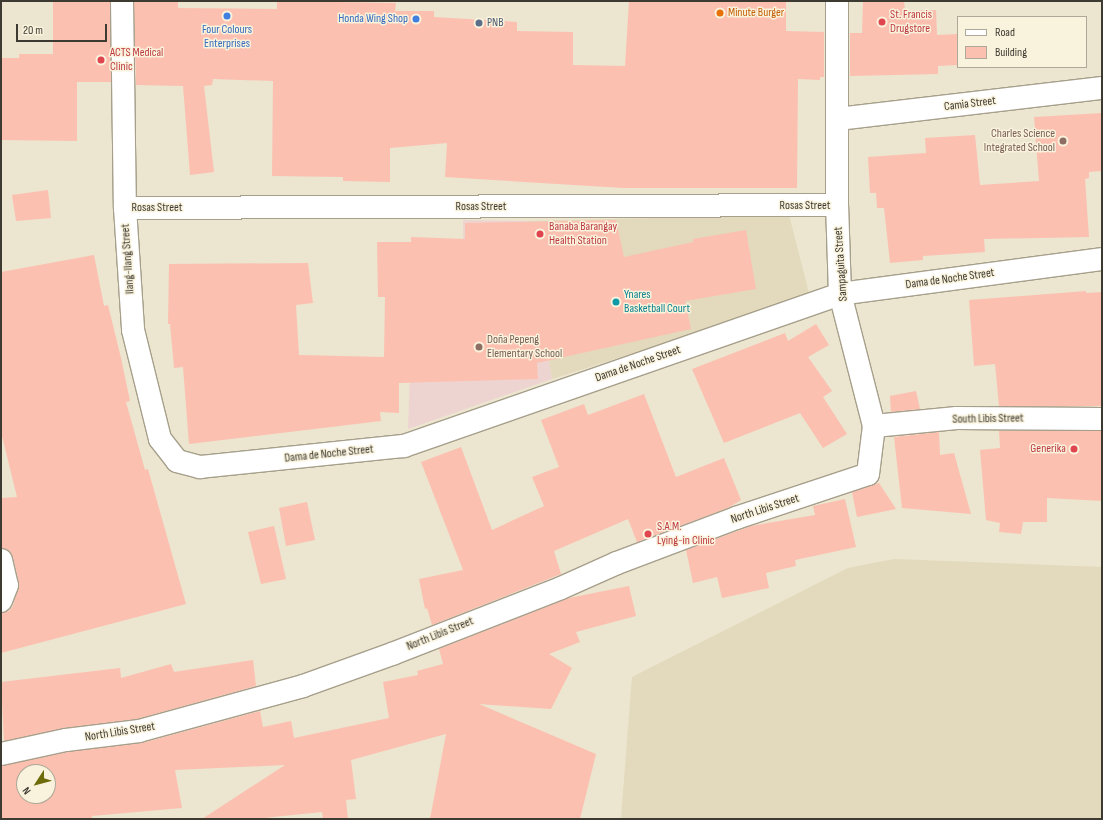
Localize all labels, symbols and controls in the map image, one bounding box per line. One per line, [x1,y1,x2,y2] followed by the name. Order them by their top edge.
[728,6,784,20] place label: Minute Burger
[715,8,725,18] marker: Minute Burger
[890,8,932,36] place label: St. Francis Drugstore
[222,11,232,21] marker: Four Colours Enterprises
[338,12,408,26] place label: Honda Wing Shop
[411,14,421,24] marker: Honda Wing Shop
[18,16,109,42] scale bar
[487,16,504,30] place label: PNB
[957,16,1087,68] legend
[877,17,887,27] marker: St. Francis Drugstore
[474,18,484,28] marker: PNB
[23,23,43,38] text: 20 m
[202,23,252,51] place label: Four Colours Enterprises
[995,25,1015,40] text: Road
[995,45,1027,60] text: Building
[110,46,163,74] place label: ACTS Medical Clinic
[95,54,107,66] marker: ACTS Medical Clinic
[943,94,997,114] street label: Camia Street
[984,127,1055,155] place label: Charles Science Integrated School
[1058,136,1068,146] marker: Charles Science Integrated School
[780,199,830,213] street label: Rosas Street
[456,200,506,214] street label: Rosas Street
[132,201,182,215] street label: Rosas Street
[549,220,617,248] place label: Banaba Barangay Health Station
[118,223,138,295] street label: Ilang-Ilang Street
[831,226,851,302] street label: Sampaguita Street
[534,228,546,240] marker: Banaba Barangay Health Station
[905,266,995,292] street label: Dama de Noche Street
[624,288,690,316] place label: Ynares Basketball Court
[611,297,621,307] marker: Ynares Basketball Court
[487,333,562,361] place label: Doña Pepeng Elementary School
[474,342,484,352] marker: Doña Pepeng Elementary School
[593,343,683,385] street label: Dama de Noche Street
[952,411,1024,427] street label: South Libis Street
[284,442,374,466] street label: Dama de Noche Street
[1030,442,1066,456] place label: Generika
[1069,444,1079,454] marker: Generika
[729,491,801,527] street label: North Libis Street
[657,520,715,548] place label: S.A.M. Lying-in Clinic
[642,528,654,540] marker: S.A.M. Lying-in Clinic
[404,614,476,654] street label: North Libis Street
[84,719,156,745] street label: North Libis Street
[16,764,56,804] north arrow
[20,785,34,797] text: N

